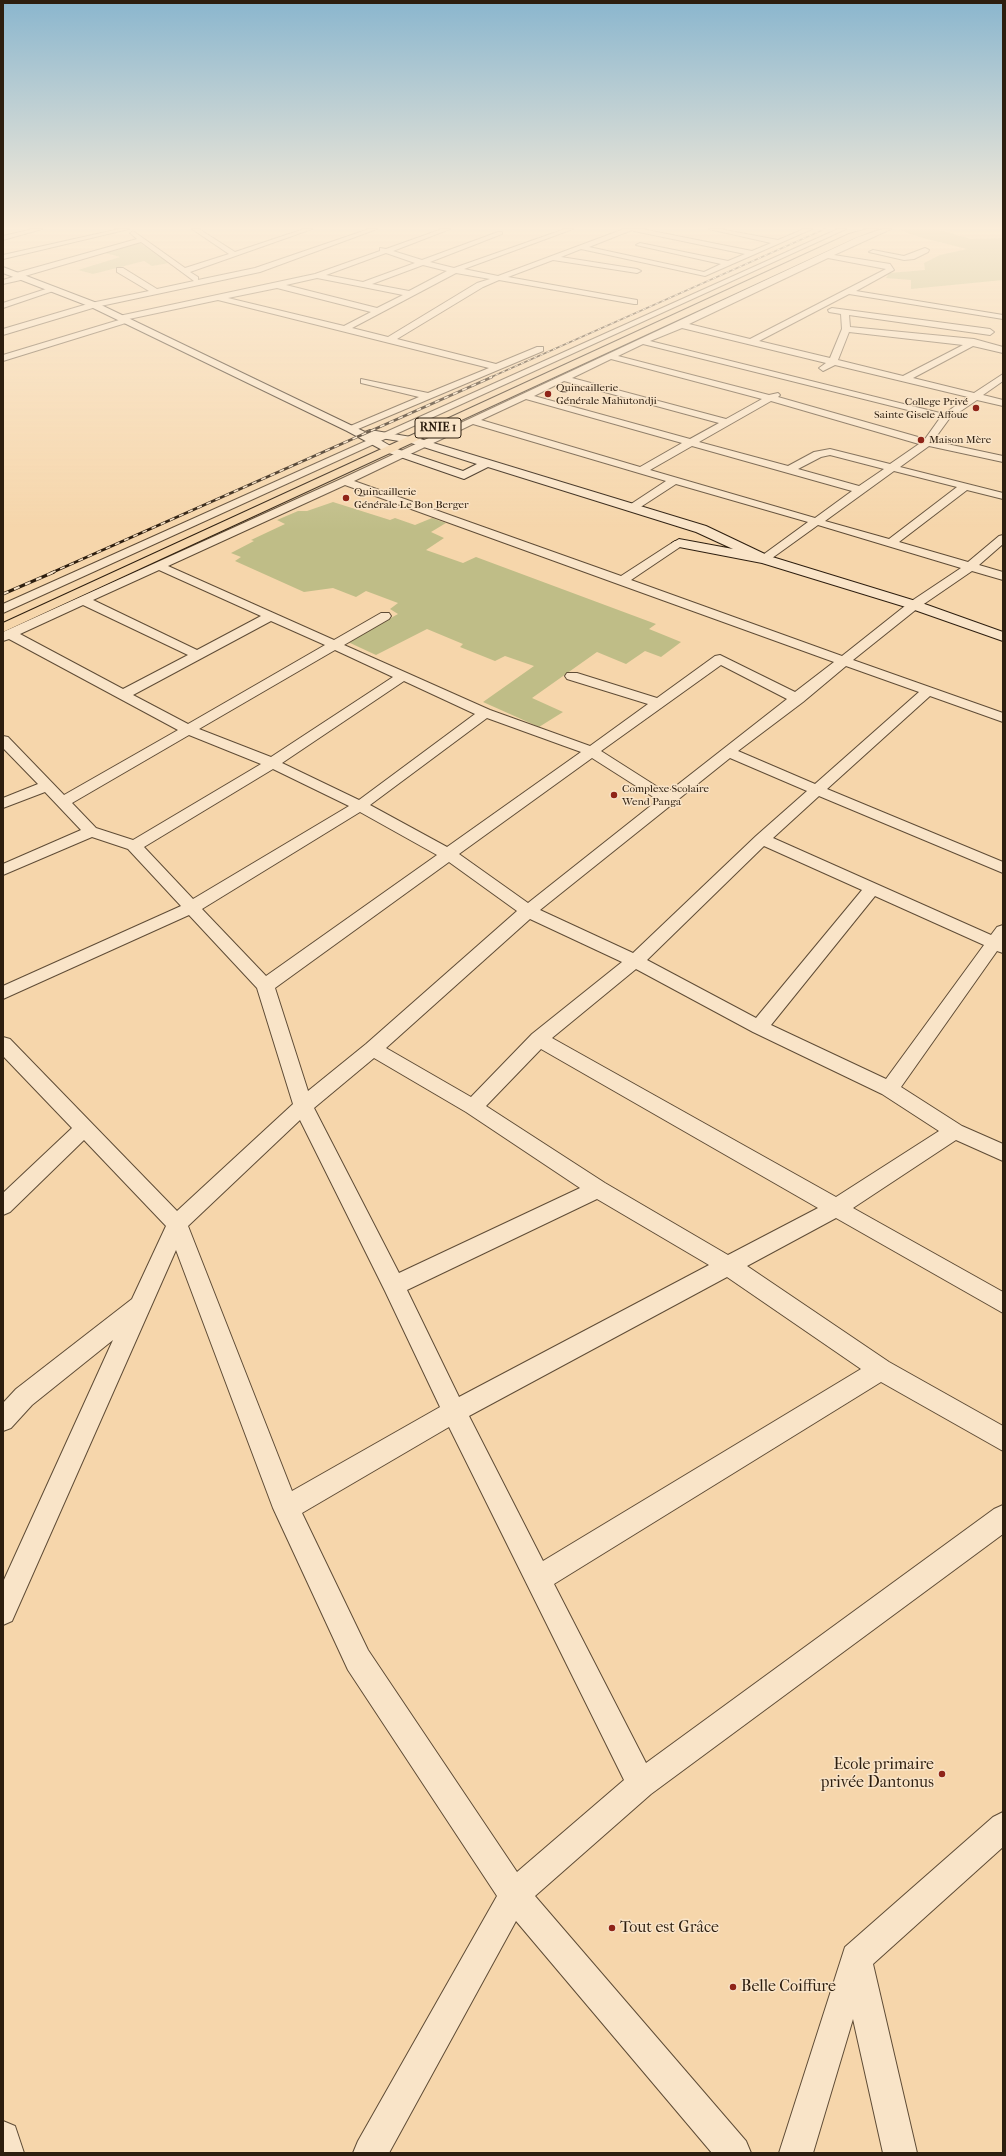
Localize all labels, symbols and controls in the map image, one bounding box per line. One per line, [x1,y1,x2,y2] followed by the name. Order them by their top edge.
[556,381,657,407] place label: Quincaillerie Générale Mahutondji
[543,389,553,399] marker: Quincaillerie Générale Mahutondji
[874,395,968,421] place label: College Privé Sainte Gisele Affoue
[971,403,981,413] marker: College Privé Sainte Gisele Affoue
[415,418,461,438] road number: RNIE 1
[929,433,991,447] place label: Maison Mère
[916,435,926,445] marker: Maison Mère
[354,485,469,511] place label: Quincaillerie Générale Le Bon Berger
[341,493,351,503] marker: Quincaillerie Générale Le Bon Berger
[622,782,709,808] place label: Complexe Scolaire Wend Panga
[609,790,619,800] marker: Complexe Scolaire Wend Panga
[821,1755,934,1793] place label: Ecole primaire privée Dantonus
[937,1769,947,1779] marker: Ecole primaire privée Dantonus
[620,1918,719,1938] place label: Tout est Grâce
[607,1923,617,1933] marker: Tout est Grâce
[741,1977,836,1997] place label: Belle Coiffure
[728,1982,738,1992] marker: Belle Coiffure

